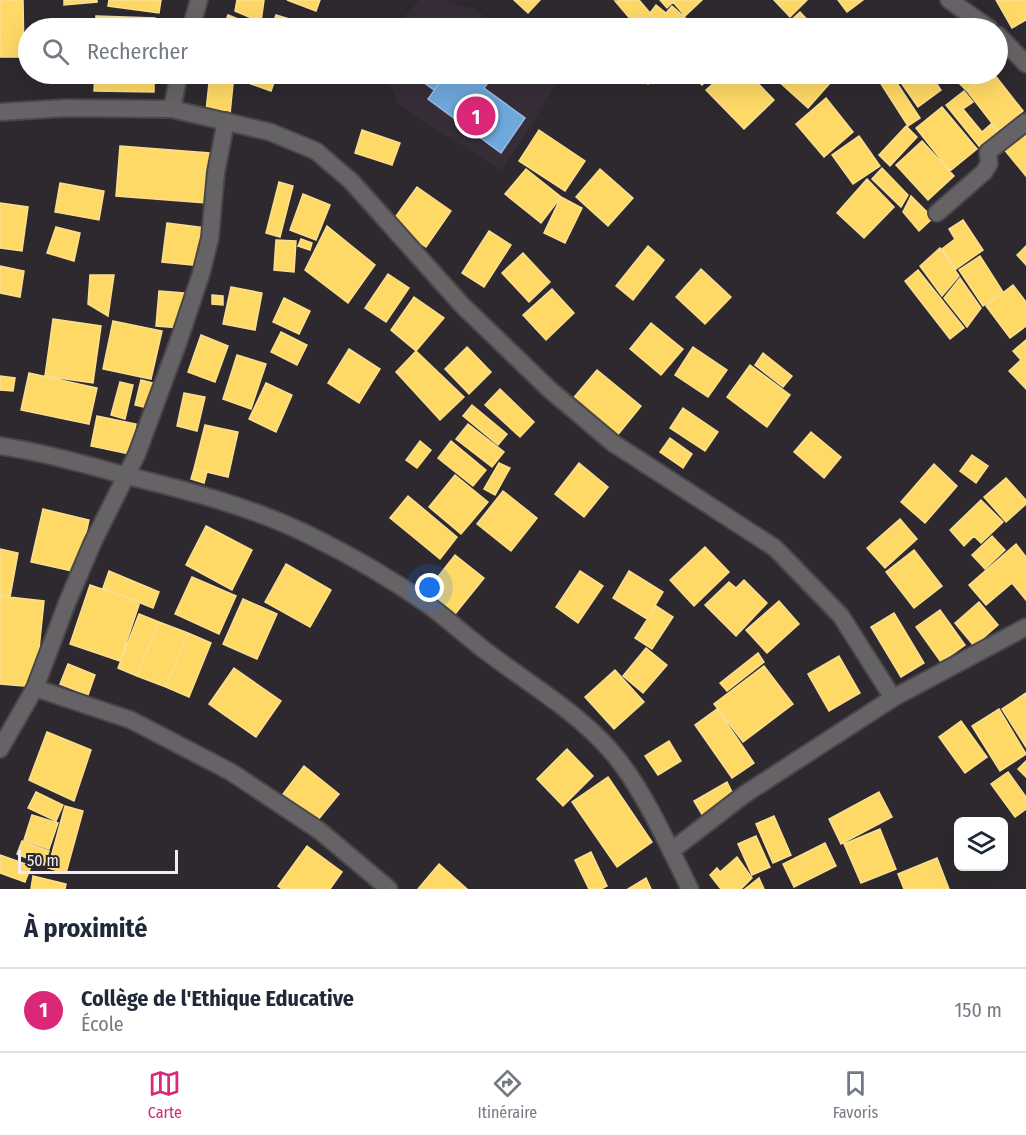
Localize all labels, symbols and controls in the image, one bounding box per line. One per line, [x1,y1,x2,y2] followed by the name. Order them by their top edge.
[18,18,1008,84] search box
[39,35,72,68] icon: search
[87,38,188,65] text: Rechercher
[456,94,496,138] pin: 1
[415,573,444,602] your location
[954,817,1008,871] map controls
[954,817,1008,871] button: layers
[18,847,178,874] scale bar
[27,851,59,870] text: 50 m
[24,913,147,944] text: À proximité
[81,985,354,1012] text: Collège de l'Ethique Educative
[39,998,48,1022] text: 1
[955,998,1002,1022] text: 150 m
[81,1012,124,1036] text: École
[148,1067,182,1122] tab: Carte
[477,1067,537,1122] tab: Itinéraire
[833,1067,878,1122] tab: Favoris

